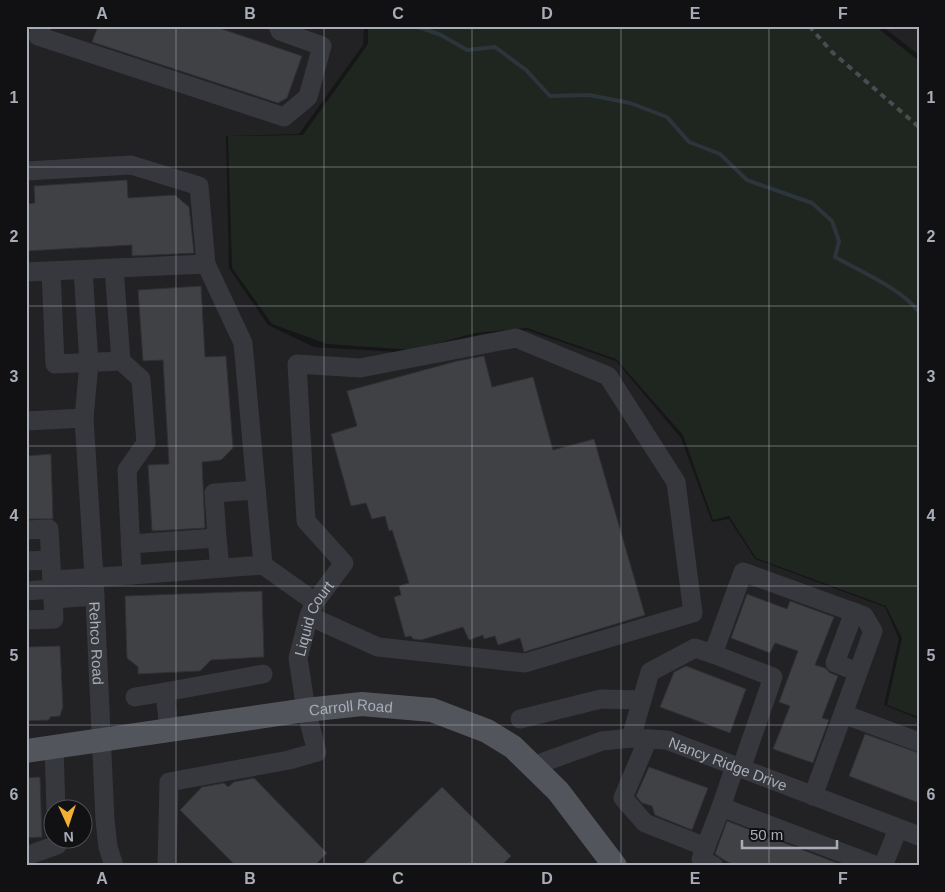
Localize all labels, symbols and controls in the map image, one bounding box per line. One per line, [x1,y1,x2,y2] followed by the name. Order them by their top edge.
[96,5,108,22] text: A
[244,5,256,22] text: B
[392,5,404,22] text: C
[541,5,553,22] text: D
[690,5,701,22] text: E
[838,5,848,22] text: F
[10,89,19,106] text: 1
[927,89,936,106] text: 1
[10,228,19,245] text: 2
[927,228,936,245] text: 2
[10,368,19,385] text: 3
[927,368,936,385] text: 3
[10,507,19,524] text: 4
[927,507,936,524] text: 4
[290,576,337,658] street label: Liquid Court
[87,601,107,685] street label: Rehco Road
[10,647,19,664] text: 5
[927,647,936,664] text: 5
[308,695,393,718] street label: Carroll Road
[667,733,790,793] street label: Nancy Ridge Drive
[10,786,19,803] text: 6
[927,786,936,803] text: 6
[42,800,92,850] north arrow
[742,817,838,849] scale bar
[750,826,783,843] text: 50 m
[63,829,74,845] text: N
[96,870,108,887] text: A
[244,870,256,887] text: B
[392,870,404,887] text: C
[541,870,553,887] text: D
[690,870,701,887] text: E
[838,870,848,887] text: F

